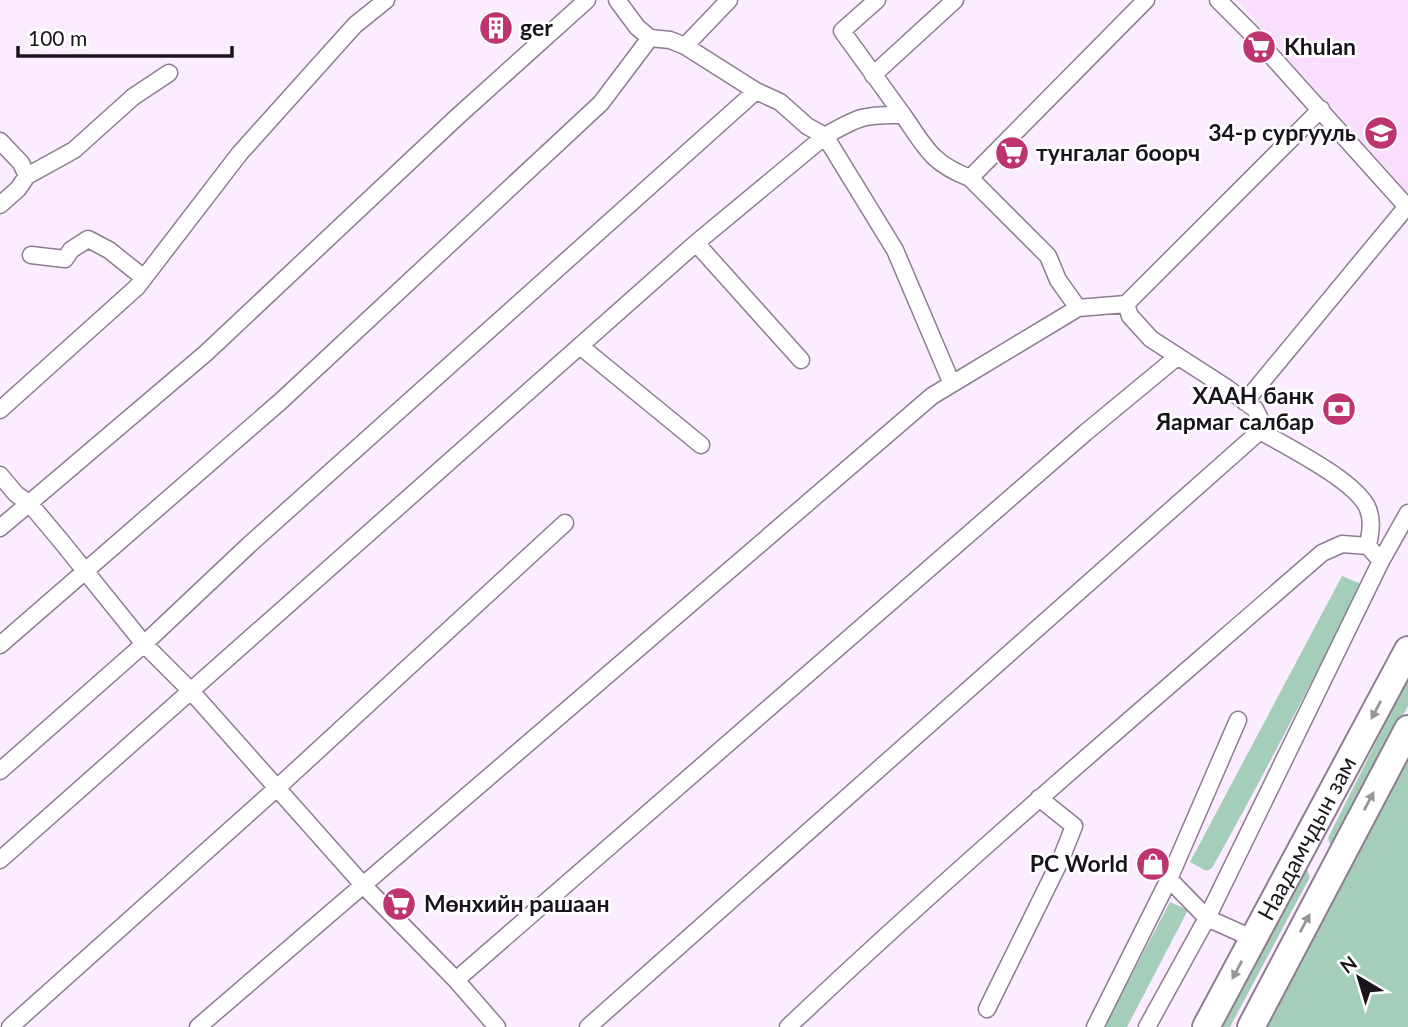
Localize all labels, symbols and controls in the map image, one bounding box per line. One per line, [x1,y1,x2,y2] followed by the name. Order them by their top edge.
[477,9,515,47] building icon: ger
[520,13,553,41] place label: ger
[18,14,231,58] scale bar
[28,25,87,50] text: 100 m
[1240,28,1278,66] supermarket icon: Khulan
[1284,32,1356,60] place label: Khulan
[1362,114,1400,152] school or university icon: 34-р сургууль
[1208,118,1356,146] place label: 34-р сургууль
[993,134,1031,172] supermarket icon: тунгалаг боорч
[1036,138,1200,166] place label: тунгалаг боорч
[1155,381,1314,435] place label: ХААН банк Яармаг салбар
[1320,390,1358,428] bank icon: ХААН банк Яармаг салбар
[1371,700,1382,720] one-way arrow
[1251,751,1361,925] street label: Наадамчдын зам
[1364,791,1375,811] one-way arrow
[1134,845,1172,883] shop icon: PC World
[1030,849,1128,877] place label: PC World
[380,885,418,923] supermarket icon: Мөнхийн рашаан
[424,889,610,917] place label: Мөнхийн рашаан
[1299,913,1310,933] one-way arrow
[1324,943,1394,1013] north arrow
[1335,951,1361,978] text: N
[1231,960,1243,979] one-way arrow

